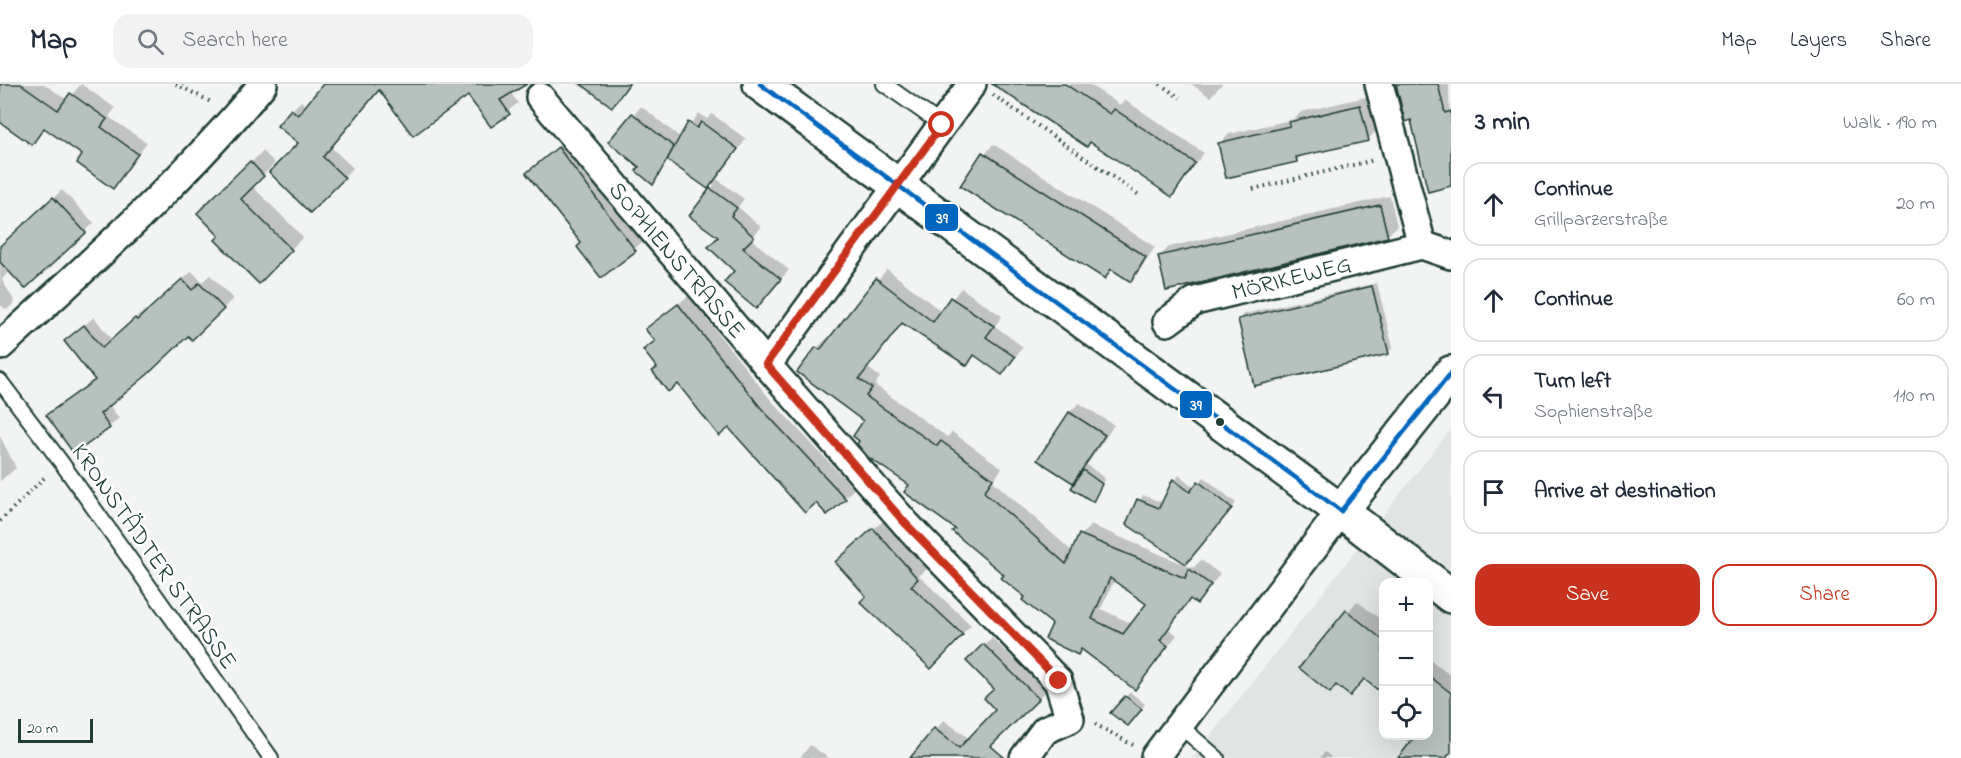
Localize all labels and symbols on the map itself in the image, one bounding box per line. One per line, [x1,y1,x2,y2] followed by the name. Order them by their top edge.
[928,111,954,137] route start
[599,175,753,347] street label: SOPHIENSTRASSE
[924,203,959,232] line badge: 39
[935,207,948,231] text: 39
[1228,248,1355,311] street label: MÖRIKEWEG
[1179,390,1213,419] line badge: 39
[1189,394,1202,418] text: 39
[1214,416,1226,428] unlabelled marker
[62,437,244,678] street label: KRONSTÄDTER STRASSE
[1045,667,1071,693] route end
[18,716,93,744] scale bar

